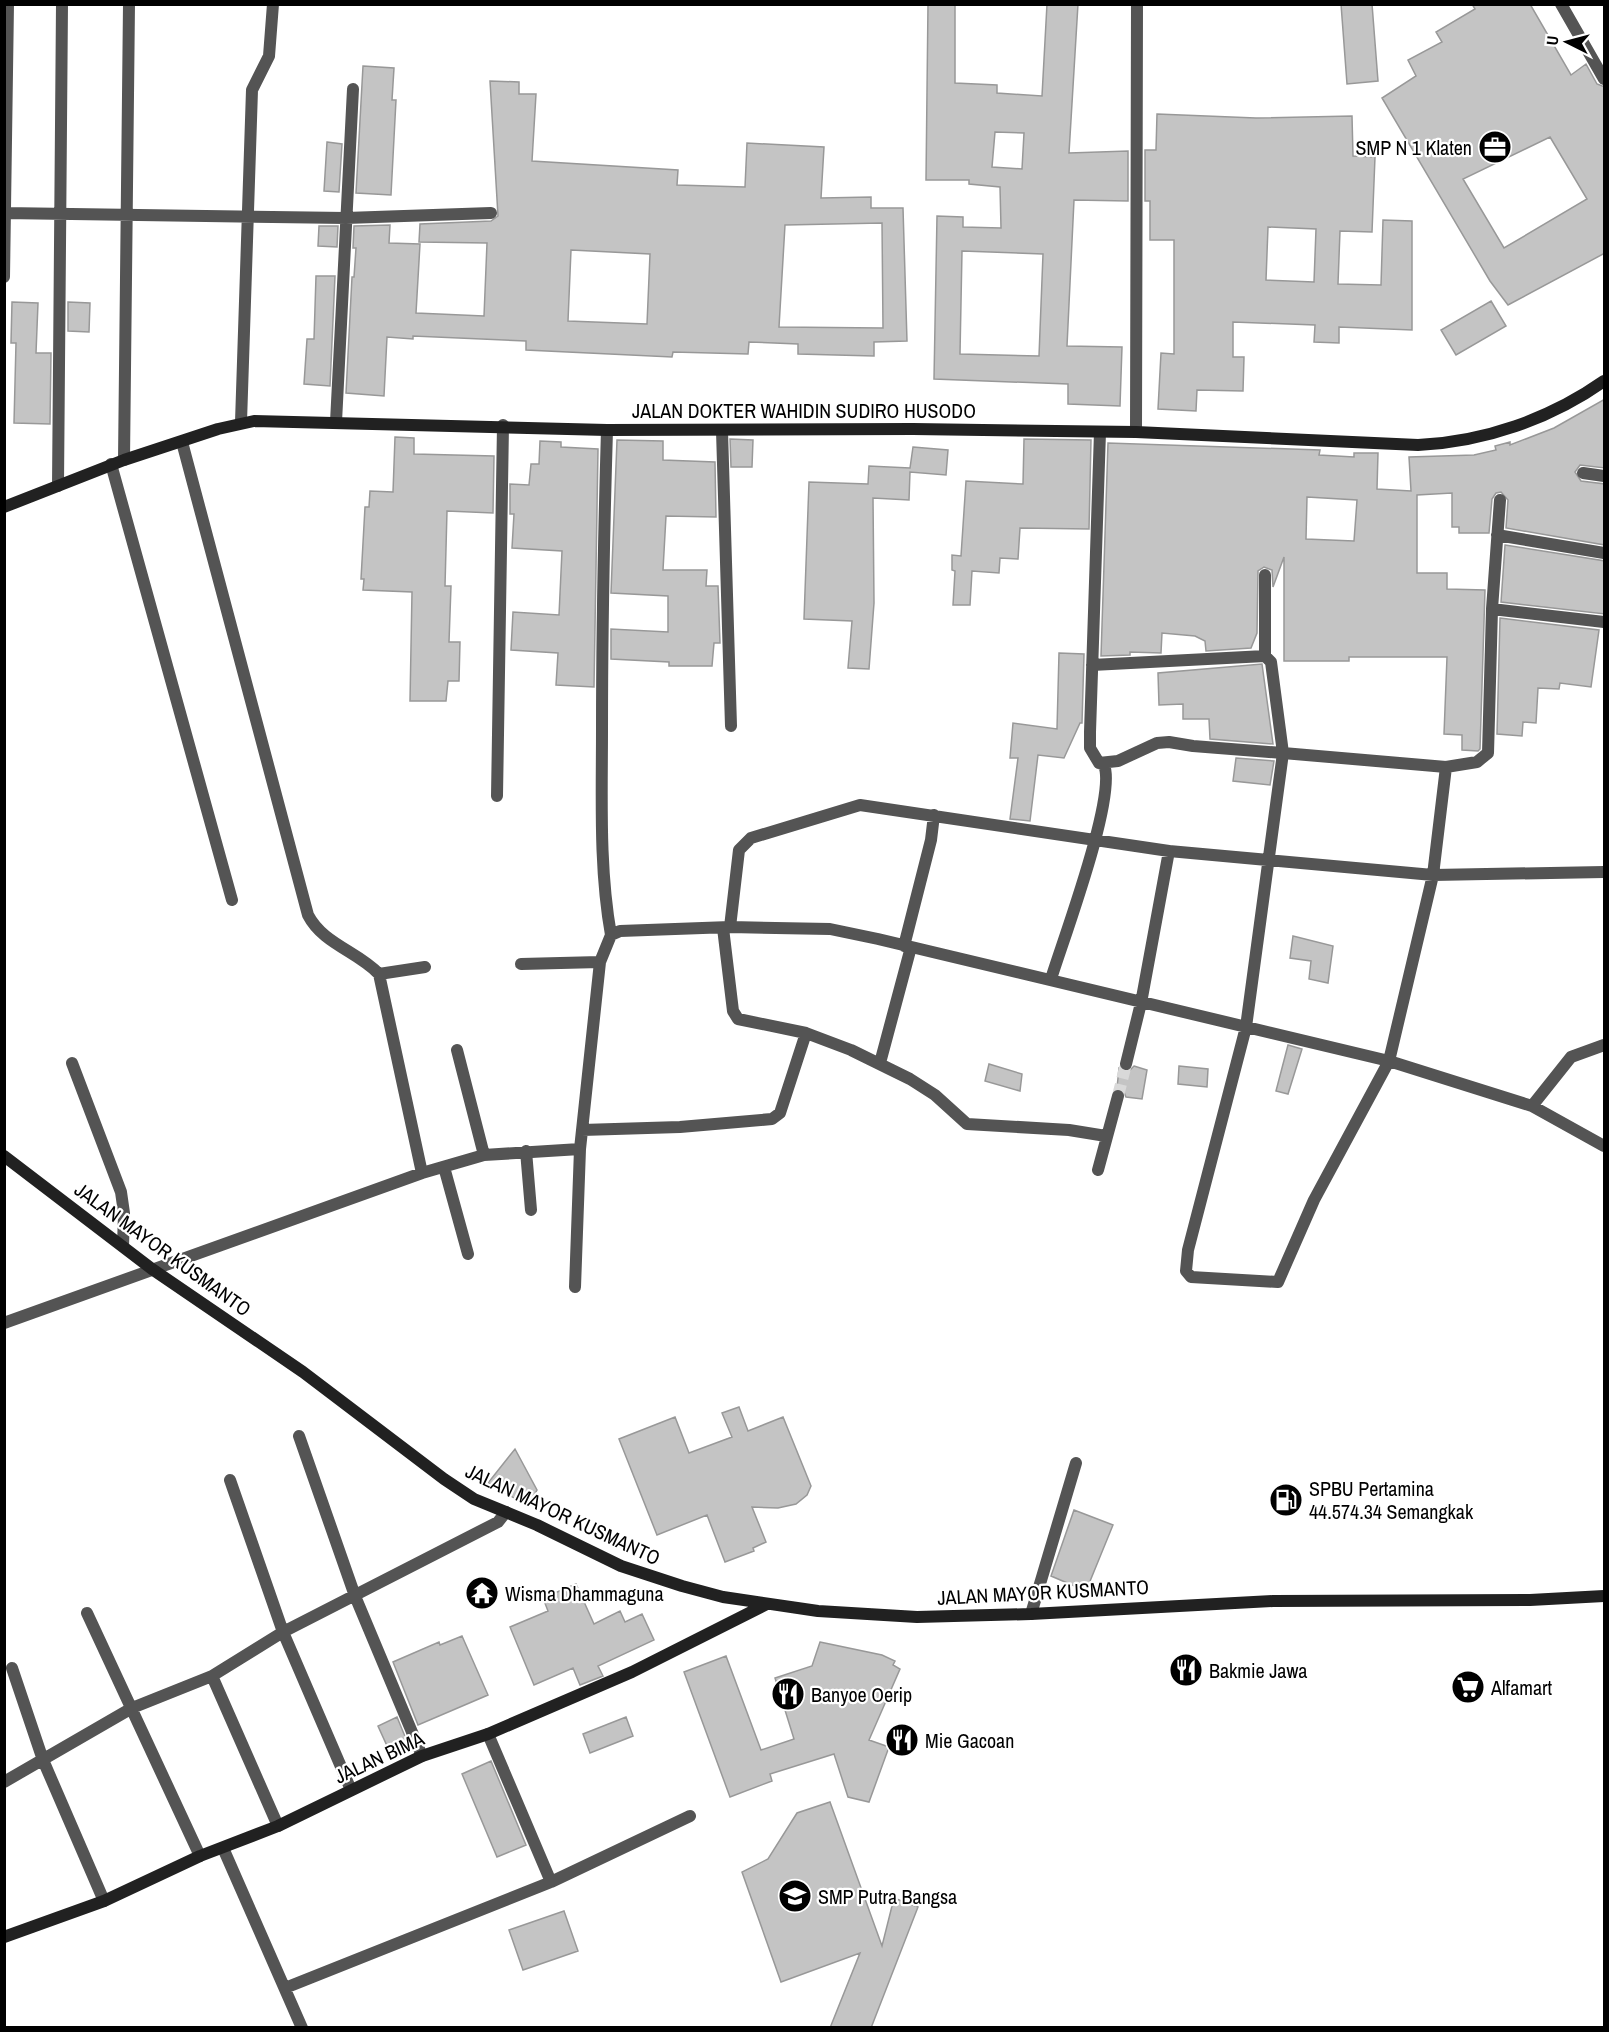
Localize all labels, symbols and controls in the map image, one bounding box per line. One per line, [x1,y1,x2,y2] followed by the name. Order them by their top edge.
[1537,12,1597,72] north arrow
[1541,35,1564,46] text: U
[1477,129,1513,165] office icon: SMP N 1 Klaten
[1356,134,1472,161] place label: SMP N 1 Klaten
[632,397,976,424] street label: JALAN DOKTER WAHIDIN SUDIRO HUSODO
[69,1176,257,1322] street label: JALAN MAYOR KUSMANTO
[461,1457,665,1571] street label: JALAN MAYOR KUSMANTO
[1309,1475,1474,1525] place label: SPBU Pertamina 44.574.34 Semangkak
[1268,1482,1304,1518] fuel station icon: SPBU Pertamina 44.574.34 Semangkak
[937,1573,1149,1611] street label: JALAN MAYOR KUSMANTO
[464,1575,500,1611] temple icon: Wisma Dhammaguna
[505,1580,664,1607] place label: Wisma Dhammaguna
[1168,1652,1204,1688] restaurant icon: Bakmie Jawa
[1209,1657,1307,1684] place label: Bakmie Jawa
[1450,1669,1486,1705] supermarket icon: Alfamart
[1490,1674,1553,1701] place label: Alfamart
[770,1676,806,1712] restaurant icon: Banyoe Oerip
[811,1681,912,1708] place label: Banyoe Oerip
[884,1722,920,1758] restaurant icon: Mie Gacoan
[330,1725,428,1789] street label: JALAN BIMA
[925,1727,1014,1754] place label: Mie Gacoan
[777,1878,813,1914] school or university icon: SMP Putra Bangsa
[818,1883,957,1910] place label: SMP Putra Bangsa

